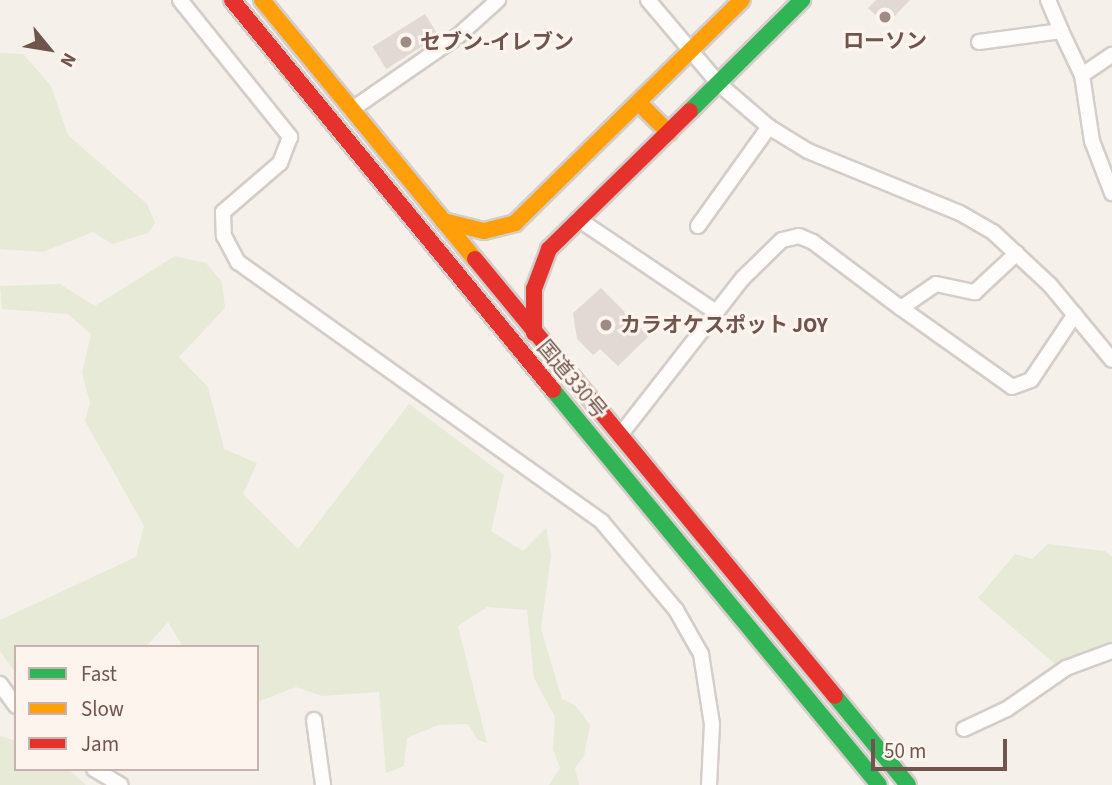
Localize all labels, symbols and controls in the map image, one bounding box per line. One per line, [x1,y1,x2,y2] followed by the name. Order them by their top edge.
[877,9,893,25] marker: ローソン
[14,14,84,84] north arrow
[843,28,927,54] place label: ローソン
[420,29,574,55] place label: セブン-イレブン
[398,34,414,50] marker: セブン-イレブン
[53,48,82,72] text: N
[620,312,828,338] place label: カラオケスポット JOY
[598,317,614,333] marker: カラオケスポット JOY
[532,335,612,423] street label: 国道330号
[14,645,259,771] legend
[81,659,117,689] text: Fast
[81,694,124,724] text: Slow
[874,726,1010,770] scale bar
[81,729,119,759] text: Jam
[884,736,926,766] text: 50 m

